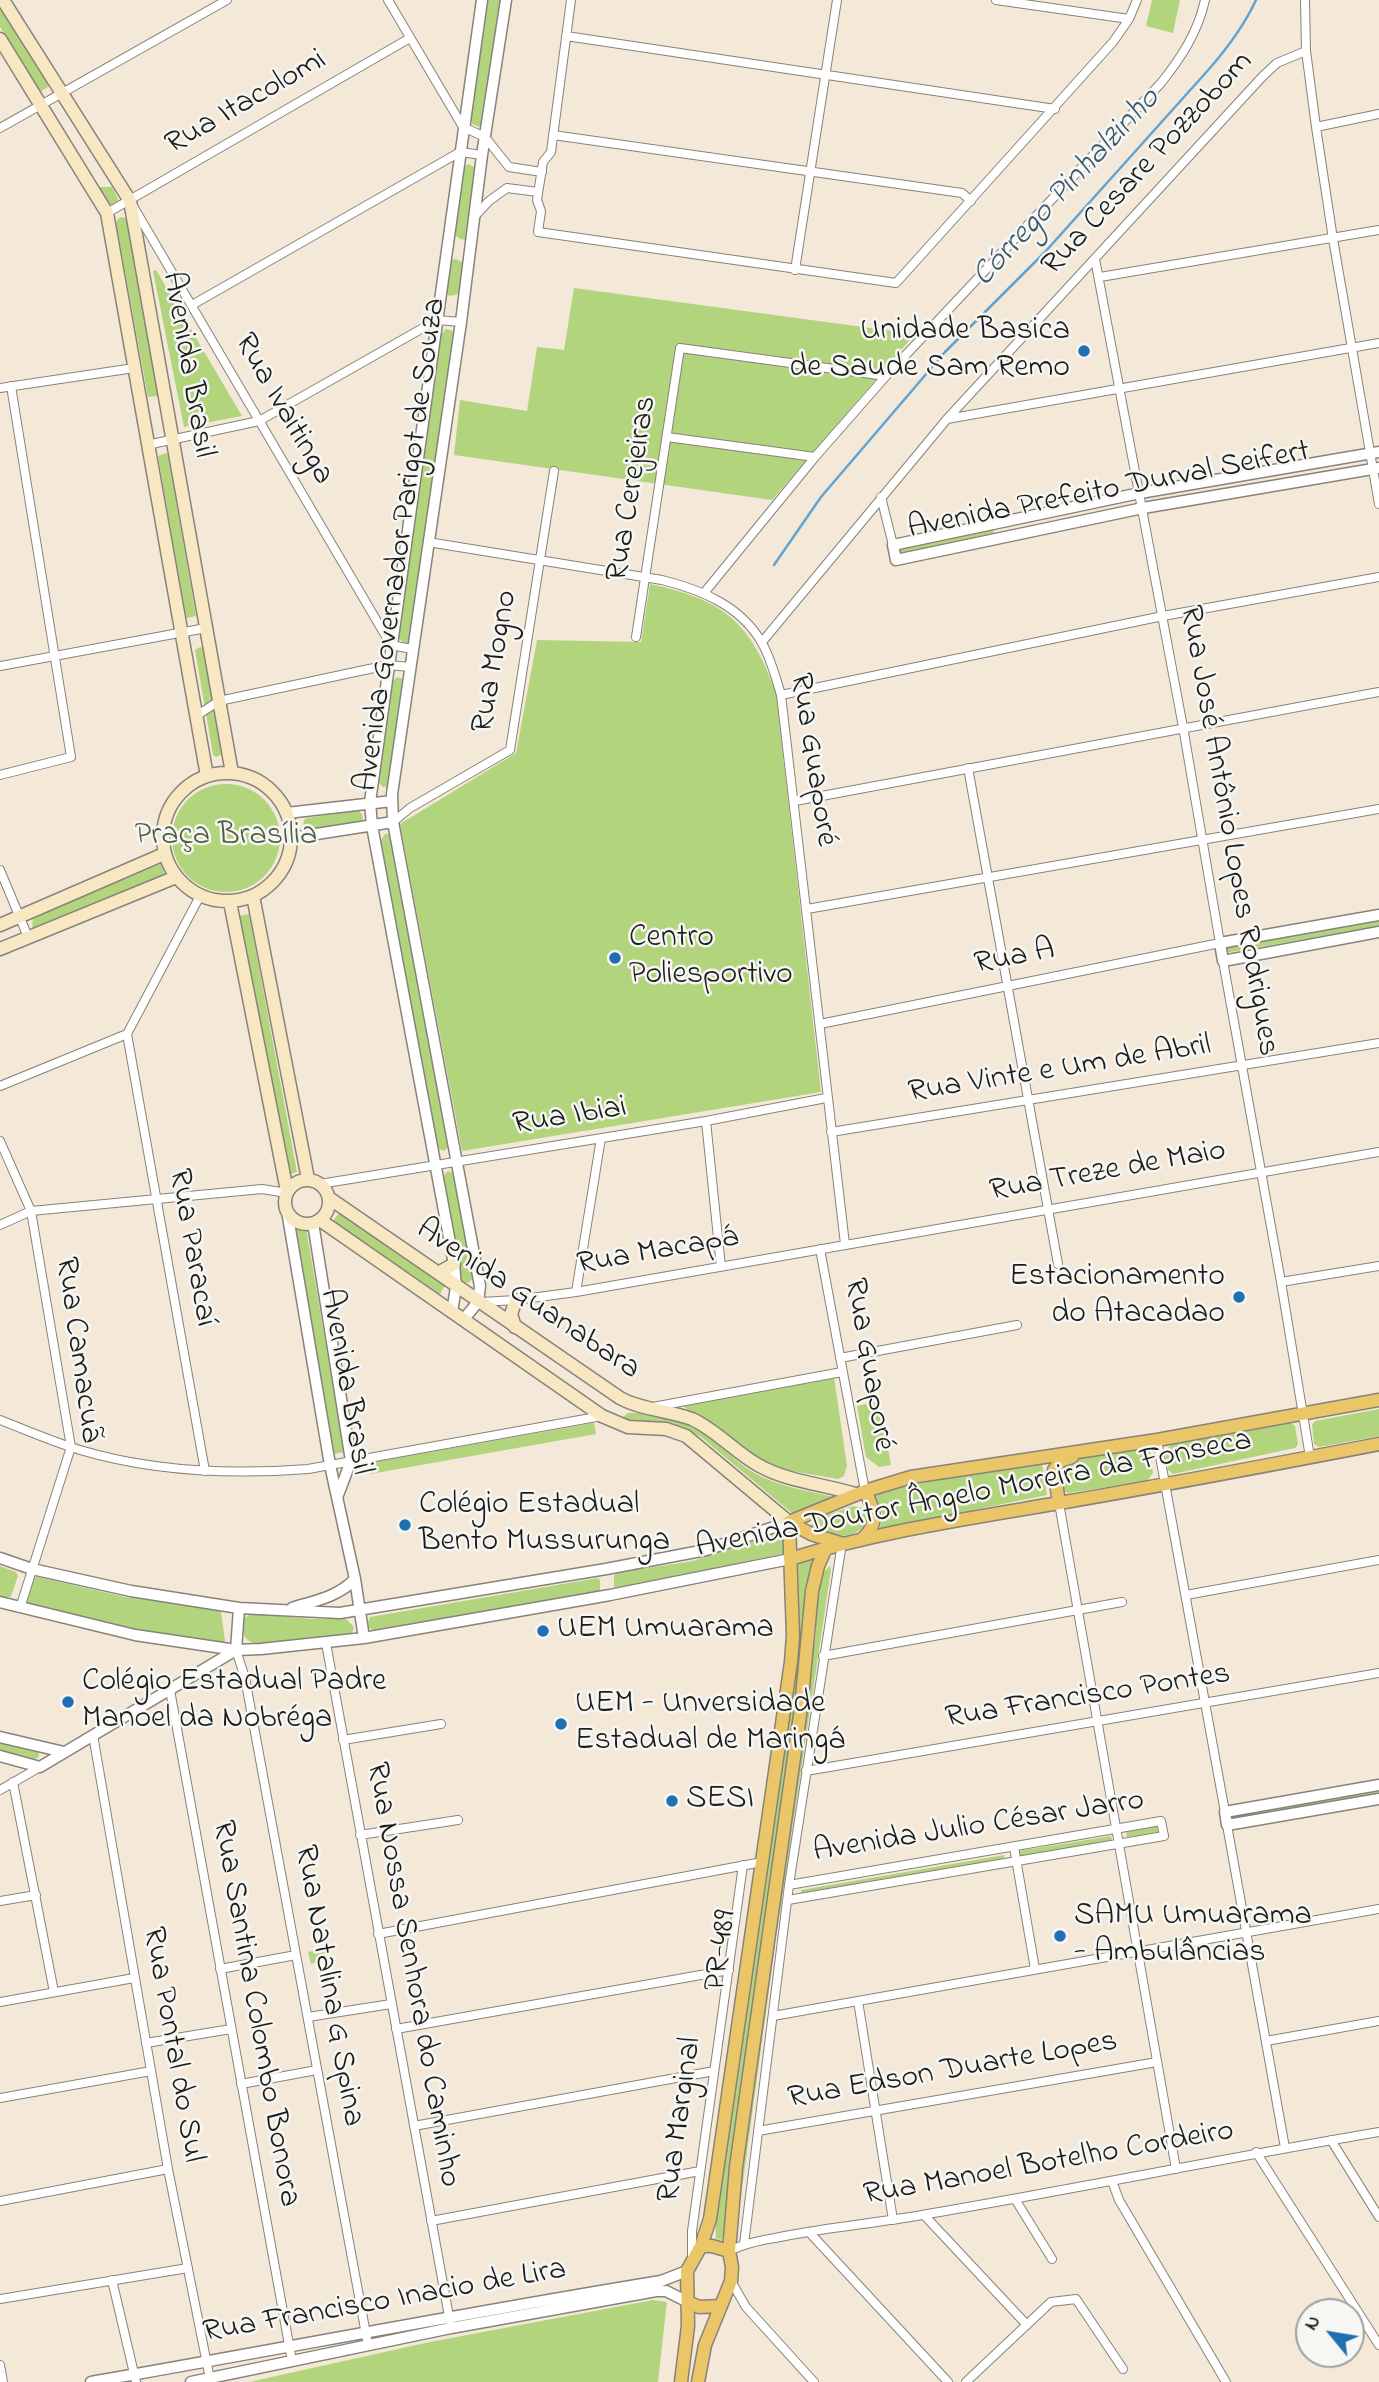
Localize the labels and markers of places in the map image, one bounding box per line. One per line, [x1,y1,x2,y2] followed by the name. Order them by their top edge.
[789,314,1070,389] place label: Unidade Basica de Saude Sam Remo
[1076,343,1092,359] marker: Unidade Basica de Saude Sam Remo
[629,921,793,996] place label: Centro Poliesportivo
[607,950,623,966] marker: Centro Poliesportivo
[1009,1260,1225,1335] place label: Estacionamento do Atacadao
[1231,1289,1247,1305] marker: Estacionamento do Atacadao
[419,1488,670,1563] place label: Colégio Estadual Bento Mussurunga
[397,1517,413,1533] marker: Colégio Estadual Bento Mussurunga
[557,1612,774,1650] place label: UEM Umuarama
[535,1623,551,1639] marker: UEM Umuarama
[82,1665,386,1740] place label: Colégio Estadual Padre Manoel da Nobréga
[575,1687,845,1762] place label: UEM - Unversidade Estadual de Maringá
[60,1694,76,1710] marker: Colégio Estadual Padre Manoel da Nobréga
[553,1716,569,1732] marker: UEM - Unversidade Estadual de Maringá
[686,1782,754,1820] place label: SESI
[664,1793,680,1809] marker: SESI
[1074,1899,1312,1974] place label: SAMU Umuarama - Ambulâncias
[1052,1928,1068,1944] marker: SAMU Umuarama - Ambulâncias

